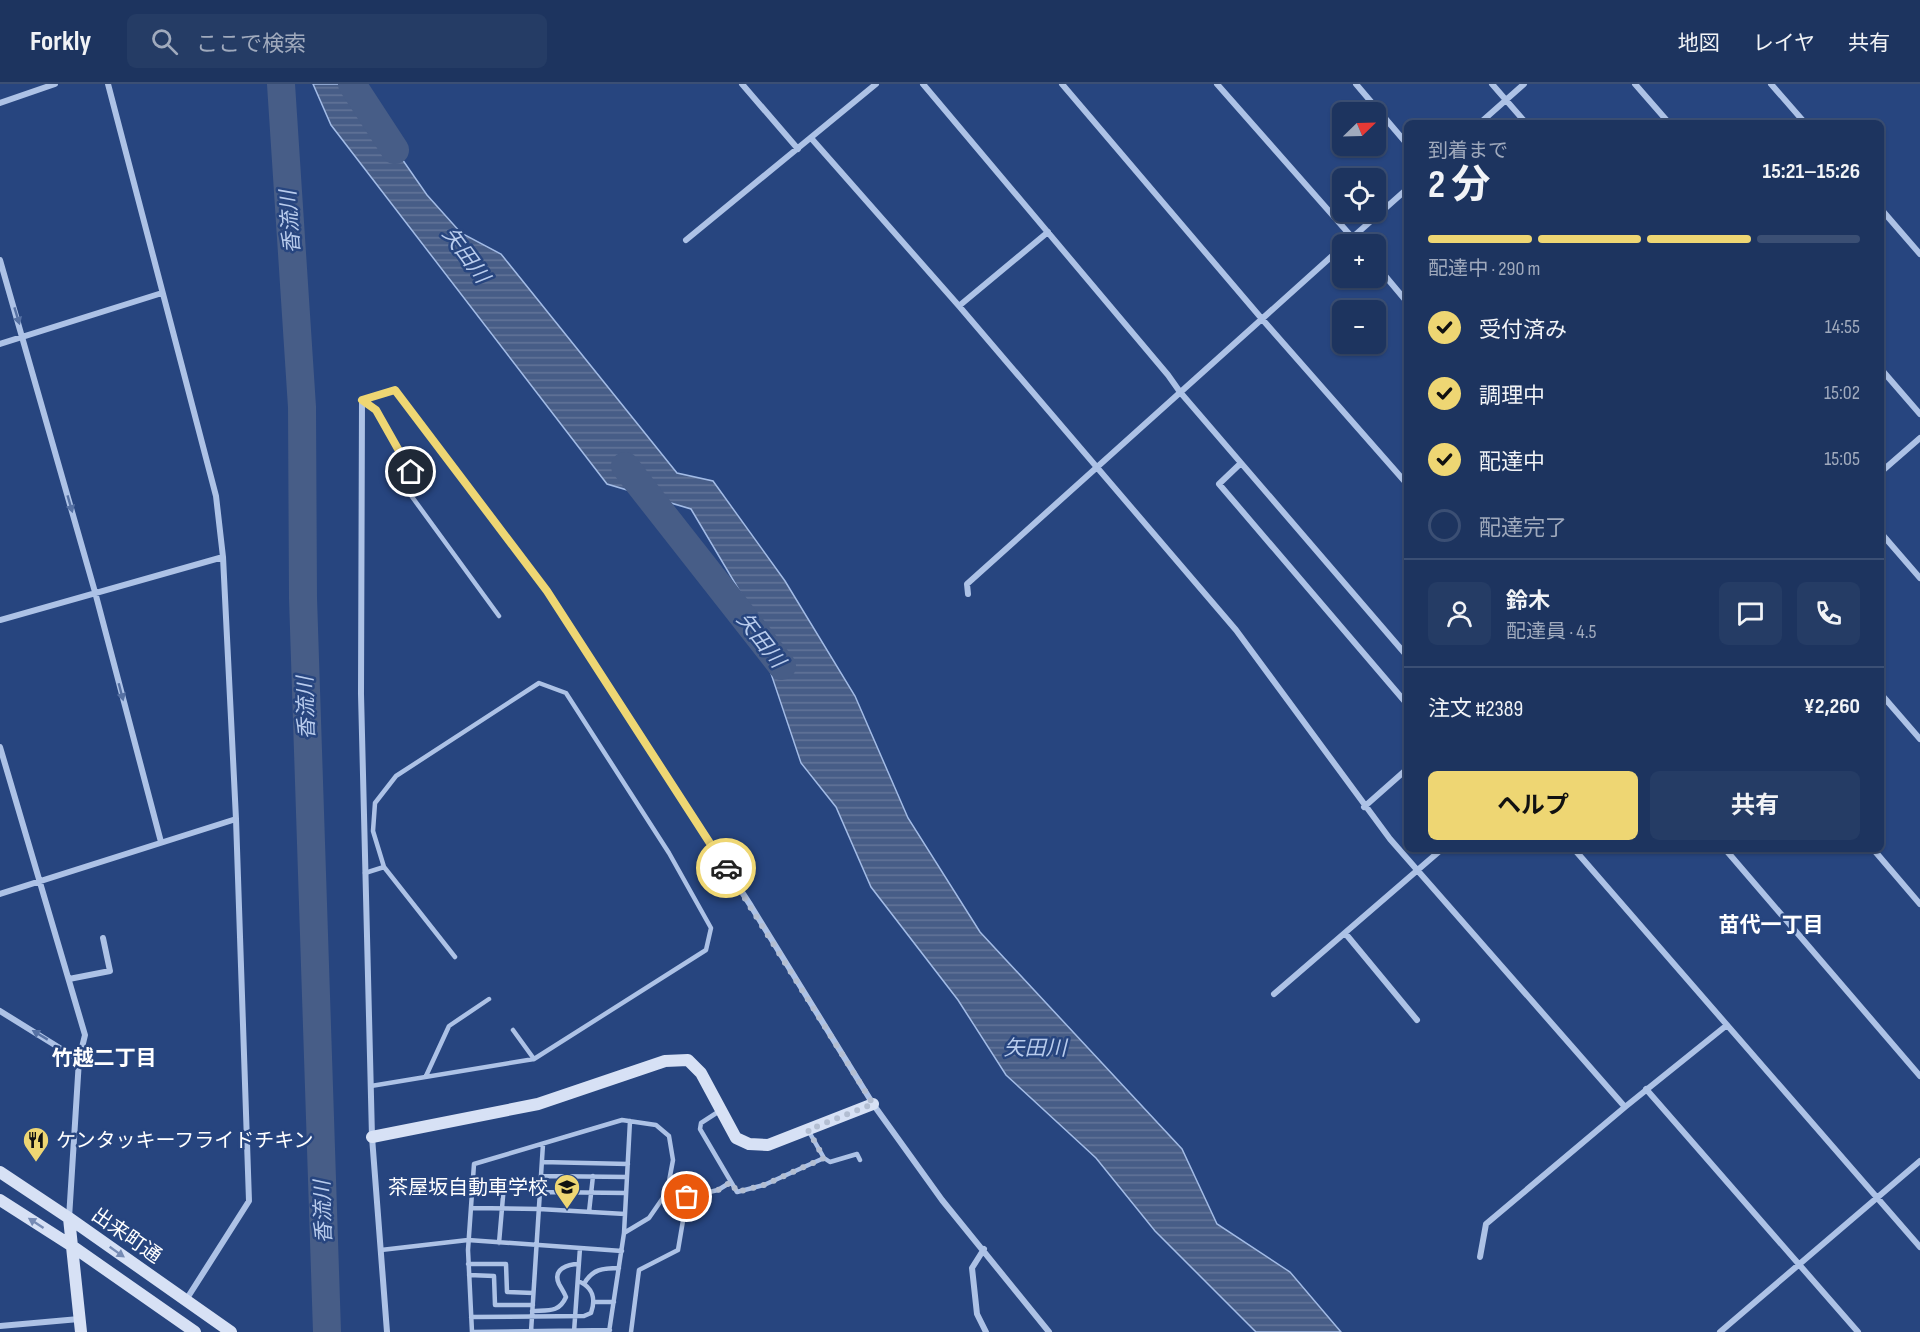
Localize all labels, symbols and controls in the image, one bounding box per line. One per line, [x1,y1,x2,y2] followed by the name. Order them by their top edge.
[127,14,547,68] search box
[30,25,91,58] text: Forkly
[148,25,181,58] icon: search
[196,31,306,58] text: ここで検索
[1678,31,1720,56] text: 地図
[1753,31,1815,56] text: レイヤ
[1848,31,1890,56] text: 共有
[1332,102,1386,156] north arrow
[1332,102,1386,354] map controls
[1428,139,1508,163] text: 到着まで
[1762,158,1860,185] text: 15:21–15:26
[1428,162,1490,209] text: 2 分
[1332,168,1386,222] button: locate
[276,188,305,254] water label: 香流川
[437,222,495,290] water label: 矢田川
[1332,234,1386,288] button: +
[1428,257,1540,281] text: 配達中 · 290 m
[1332,300,1386,354] button: −
[13,307,22,325] one-way arrow
[1428,311,1461,344] icon: check
[1825,315,1860,339] text: 14:55
[1479,317,1567,344] text: 受付済み
[1428,377,1461,410] icon: check
[1824,381,1860,405] text: 15:02
[1479,383,1545,410] text: 調理中
[1428,443,1461,476] icon: check
[385,446,436,497] pin
[1824,447,1860,471] text: 15:05
[1479,449,1545,476] text: 配達中
[394,455,427,488] icon: home
[66,495,75,513] one-way arrow
[1479,515,1567,542] text: 配達完了
[1428,582,1491,645] button: person
[1719,582,1782,645] button: chat
[1797,582,1860,645] button: phone
[1506,588,1550,615] text: 鈴木
[731,608,791,674] water label: 矢田川
[1506,620,1596,644] text: 配達員 · 4.5
[293,674,320,740] water label: 香流川
[117,683,127,701] one-way arrow
[1804,693,1860,720] text: ¥2,260
[1428,696,1523,723] text: 注文 #2389
[1428,771,1638,840] button: ヘルプ
[1650,771,1860,840] button: 共有
[696,838,756,898] courier
[710,852,743,885] icon: car
[1719,913,1824,938] district label: 苗代一丁目
[32,1030,48,1041] one-way arrow
[1004,1036,1068,1061] water label: 矢田川
[52,1046,157,1071] district label: 竹越二丁目
[21,1125,51,1163] restaurant icon: ケンタッキーフライドチキン
[56,1129,314,1153] place label: ケンタッキーフライドチキン
[661,1171,712,1222] pin
[552,1172,582,1210] school or university icon: 茶屋坂自動車学校
[388,1176,548,1200] place label: 茶屋坂自動車学校
[310,1178,337,1244] water label: 香流川
[670,1180,703,1213] icon: bag
[87,1203,166,1269] street label: 出来町通
[28,1218,44,1229] one-way arrow
[109,1246,125,1258] one-way arrow

